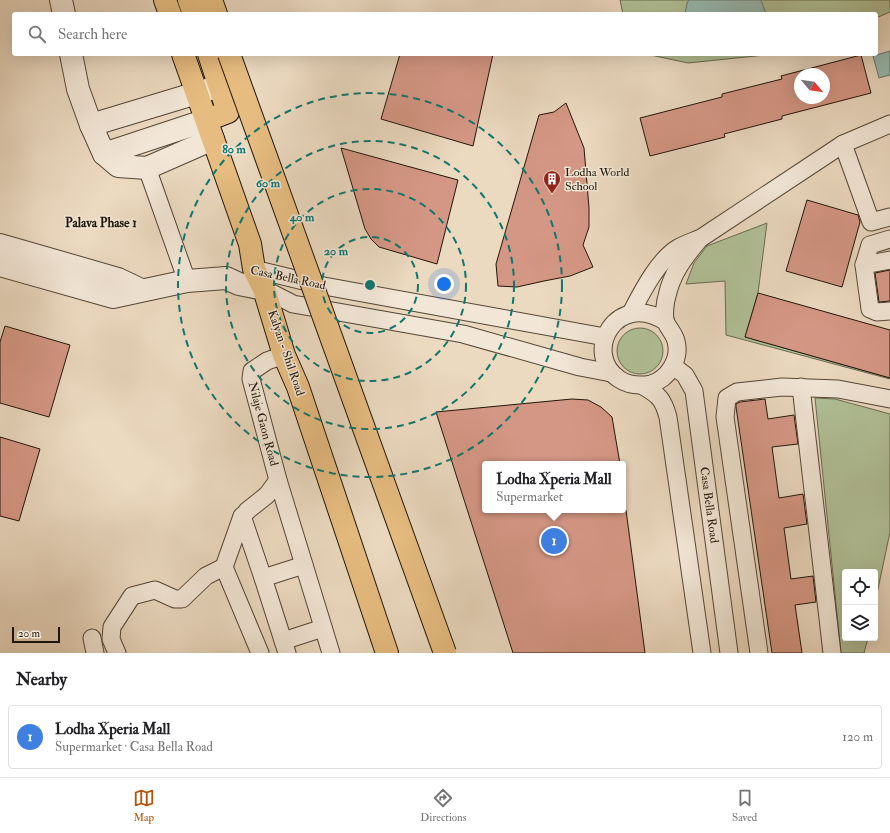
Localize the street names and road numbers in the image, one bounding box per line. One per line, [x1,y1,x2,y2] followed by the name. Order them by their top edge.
[249,263,327,293] street label: Casa Bella Road
[264,308,308,398] street label: Kalyan - Shil Road
[245,380,281,468] street label: Nilaje Gaon Road
[696,466,722,544] street label: Casa Bella Road

